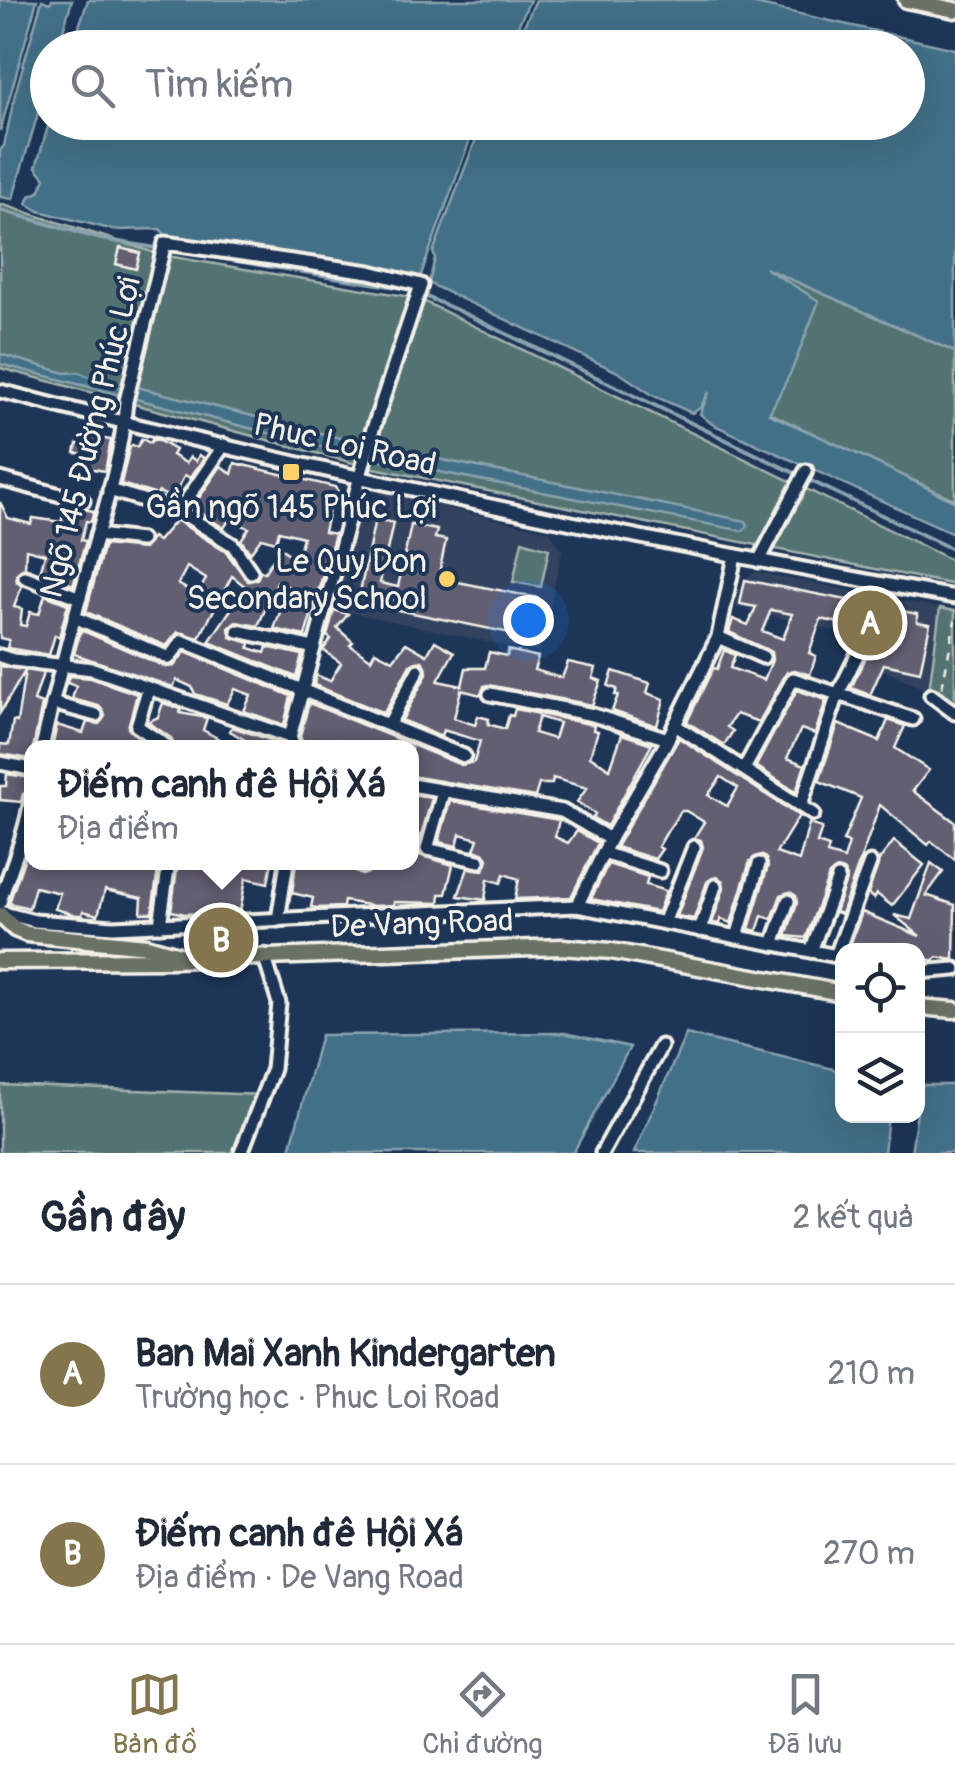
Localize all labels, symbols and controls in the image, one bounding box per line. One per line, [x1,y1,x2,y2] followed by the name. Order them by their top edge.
[30,30,925,140] search box
[65,58,120,113] icon: search
[145,61,293,109] text: Tìm kiếm
[32,273,150,602] street label: Ngõ 145 Đường Phúc Lợi
[250,405,440,485] street label: Phuc Loi Road
[280,461,302,483] marker: Gần ngõ 145 Phúc Lợi
[145,486,437,528] place label: Gần ngõ 145 Phúc Lợi
[187,542,427,619] place label: Le Quy Don Secondary School
[436,568,458,590] marker: Le Quy Don Secondary School
[838,586,902,660] pin: A
[503,595,554,646] your location
[24,740,419,870] popup
[57,761,386,809] text: Điếm canh đê Hội Xá
[57,809,179,849] text: Địa điểm
[330,901,514,947] street label: De Vang Road
[188,902,254,978] pin: B
[835,943,925,1123] map controls
[835,943,925,1033] button: locate
[835,1033,925,1123] button: layers
[40,1192,185,1244] text: Gần đây
[792,1198,915,1238] text: 2 kết quả
[135,1330,556,1378] text: Ban Mai Xanh Kindergarten
[62,1354,83,1394] text: A
[827,1354,915,1394] text: 210 m
[135,1378,500,1418] text: Trường học · Phuc Loi Road
[135,1510,463,1558] text: Điếm canh đê Hội Xá
[63,1534,82,1574] text: B
[823,1534,915,1574] text: 270 m
[135,1558,464,1598] text: Địa điểm · De Vang Road
[113,1667,197,1762] tab: Bản đồ
[422,1667,543,1762] tab: Chỉ đường
[768,1667,842,1762] tab: Đã lưu

